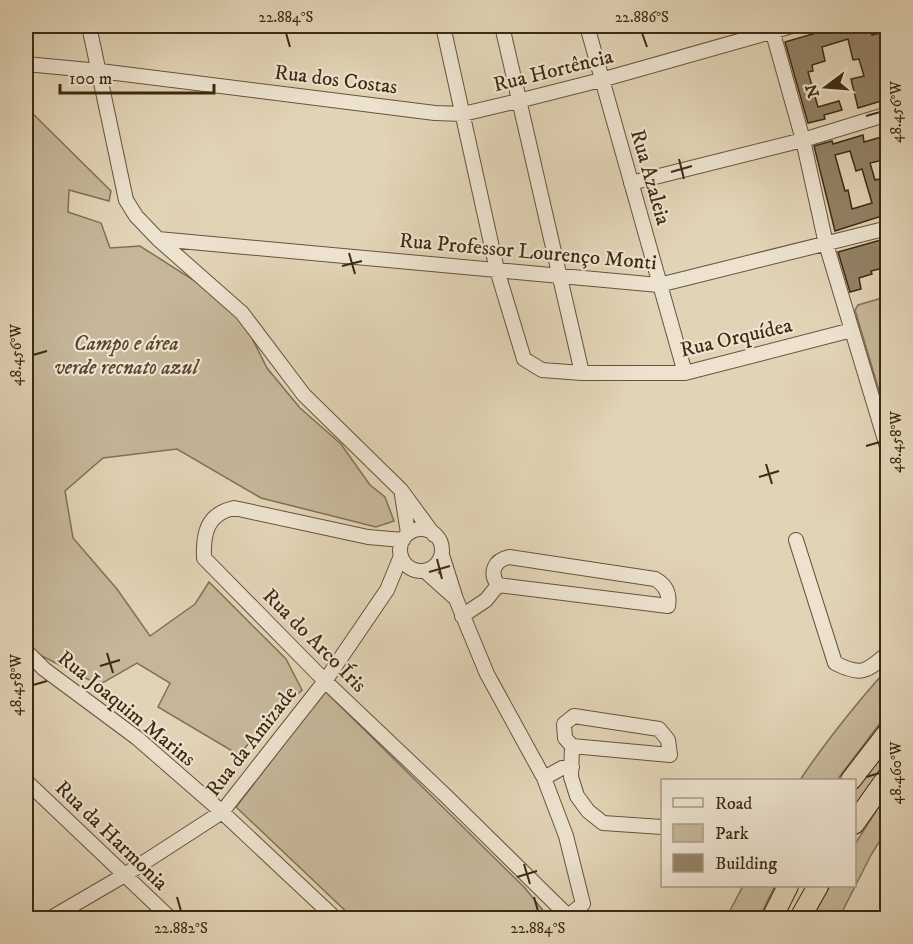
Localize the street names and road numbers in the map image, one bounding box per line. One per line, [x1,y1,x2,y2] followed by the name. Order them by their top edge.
[491,44,616,98] street label: Rua Hortência
[273,60,399,100] street label: Rua dos Costas
[624,126,676,228] street label: Rua Azaleia
[398,228,658,276] street label: Rua Professor Lourenço Monti
[678,312,795,363] street label: Rua Orquídea
[257,582,373,698] street label: Rua do Arco Íris
[52,645,201,772] street label: Rua Joaquim Marins
[201,681,303,802] street label: Rua da Amizade
[49,775,173,896] street label: Rua da Harmonia

